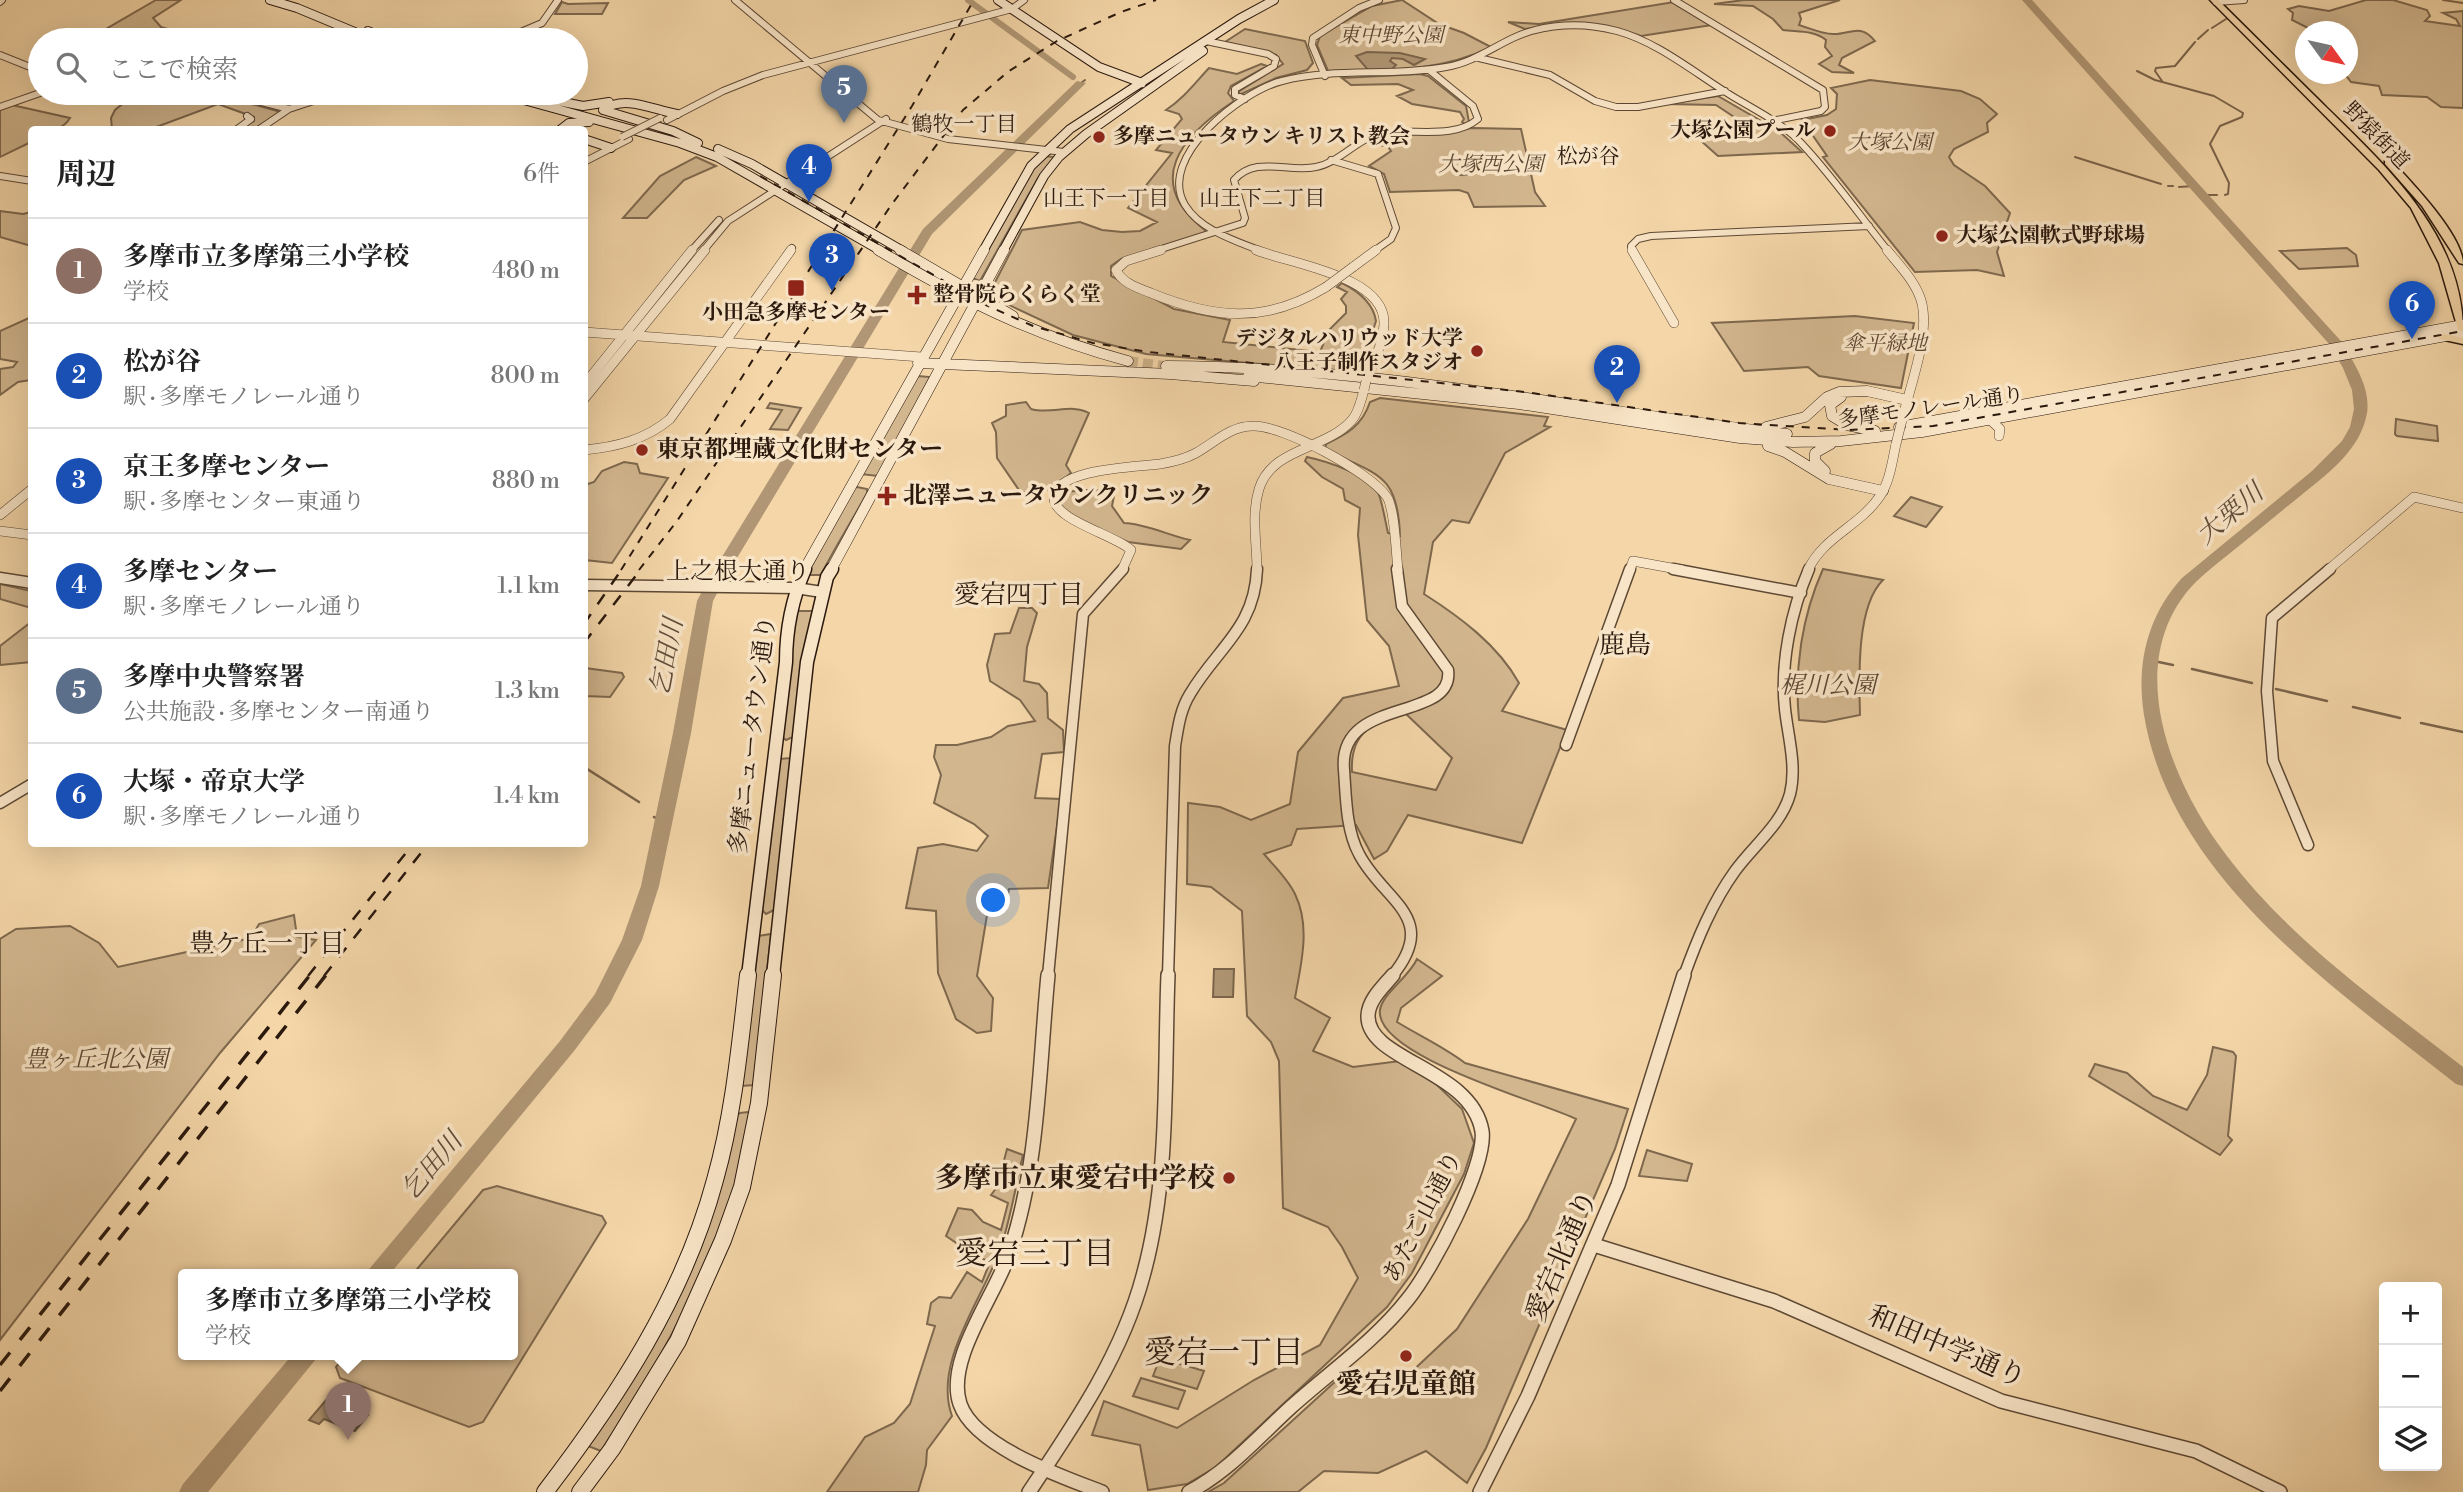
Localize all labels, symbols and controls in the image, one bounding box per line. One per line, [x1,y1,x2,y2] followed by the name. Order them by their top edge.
[2295,21,2358,84] north arrow
[1339,23,1446,49] park label: 東中野公園
[28,28,588,105] search box
[52,48,90,86] icon: search
[108,54,238,86] text: ここで検索
[821,65,867,123] pin: 5
[2337,97,2415,175] street label: 野猿街道
[912,112,1017,138] district label: 鶴牧一丁目
[1670,118,1816,144] place label: 大塚公園プール
[1822,123,1838,139] marker: 大塚公園プール
[1113,124,1410,150] place label: 多摩ニュータウン キリスト教会
[1091,129,1107,145] marker: 多摩ニュータウン キリスト教会
[1848,130,1935,156] park label: 大塚公園
[786,144,832,202] pin: 4
[1557,144,1620,170] district label: 松が谷
[1439,152,1546,178] park label: 大塚西公園
[56,156,116,194] text: 周辺
[523,160,560,188] text: 6件
[1043,186,1169,212] district label: 山王下一丁目
[1199,186,1325,212] district label: 山王下二丁目
[1956,223,2145,249] place label: 大塚公園軟式野球場
[1934,228,1950,244] marker: 大塚公園軟式野球場
[809,233,855,291] pin: 3
[123,241,409,273] text: 多摩市立多摩第三小学校
[73,257,85,285] text: 1
[492,257,560,285] text: 480 m
[123,278,169,306] text: 学校
[786,278,806,298] marker: 小田急多摩センター
[2389,281,2435,339] pin: 6
[933,282,1101,308] place label: 整骨院らくらく堂
[907,285,927,305] marker: 整骨院らくらく堂
[702,300,890,326] place label: 小田急多摩センター
[1235,326,1463,376] place label: デジタルハリウッド大学 八王子制作スタジオ
[1843,331,1929,357] park label: 傘平緑地
[1469,343,1485,359] marker: デジタルハリウッド大学 八王子制作スタジオ
[1594,345,1640,403] pin: 2
[123,346,201,378] text: 松が谷
[72,362,86,390] text: 2
[491,362,560,390] text: 800 m
[1836,382,2026,434] street label: 多摩モノレール通り
[123,383,365,411] text: 駅 · 多摩モノレール通り
[656,435,943,465] place label: 東京都埋蔵文化財センター
[634,442,650,458] marker: 東京都埋蔵文化財センター
[123,451,330,483] text: 京王多摩センター
[72,467,86,495] text: 3
[492,467,560,495] text: 880 m
[2190,475,2272,551] water label: 大栗川
[903,481,1213,511] place label: 北澤ニュータウンクリニック
[877,486,897,506] marker: 北澤ニュータウンクリニック
[123,488,365,516] text: 駅 · 多摩センター東通り
[123,556,278,588] text: 多摩センター
[666,557,810,587] street label: 上之根大通り
[71,572,87,600] text: 4
[497,572,560,600] text: 1.1 km
[954,579,1084,611] district label: 愛宕四丁目
[123,593,365,621] text: 駅 · 多摩モノレール通り
[644,613,691,698] water label: 乞田川
[723,614,783,856] street label: 多摩ニュータウン通り
[1599,629,1651,661] district label: 鹿島
[123,661,305,693] text: 多摩中央警察署
[1780,671,1880,701] park label: 梶川公園
[72,677,86,705] text: 5
[495,677,560,705] text: 1.3 km
[123,698,434,726] text: 公共施設 · 多摩センター南通り
[123,766,305,798] text: 大塚・帝京大学
[72,782,86,810] text: 6
[494,782,560,810] text: 1.4 km
[123,803,365,831] text: 駅 · 多摩モノレール通り
[976,883,1010,917] your location
[189,928,345,960] district label: 豊ケ丘一丁目
[24,1045,172,1075] park label: 豊ヶ丘北公園
[395,1124,471,1206] water label: 乞田川
[1377,1146,1469,1288] street label: あたご山通り
[935,1161,1215,1196] place label: 多摩市立東愛宕中学校
[1221,1170,1237,1186] marker: 多摩市立東愛宕中学校
[1519,1185,1605,1327] street label: 愛宕北通り
[955,1234,1115,1274] district label: 愛宕三丁目
[178,1269,518,1360] popup
[2379,1282,2442,1471] map controls
[2379,1282,2442,1345] button: +
[205,1285,491,1317] text: 多摩市立多摩第三小学校
[1863,1298,2031,1396] street label: 和田中学通り
[205,1322,251,1350] text: 学校
[1144,1333,1304,1373] district label: 愛宕一丁目
[2379,1345,2442,1408] button: −
[1398,1348,1414,1364] marker: 愛宕児童館
[1336,1367,1476,1402] place label: 愛宕児童館
[325,1382,371,1440] pin: 1
[2379,1408,2442,1471] button: layers

